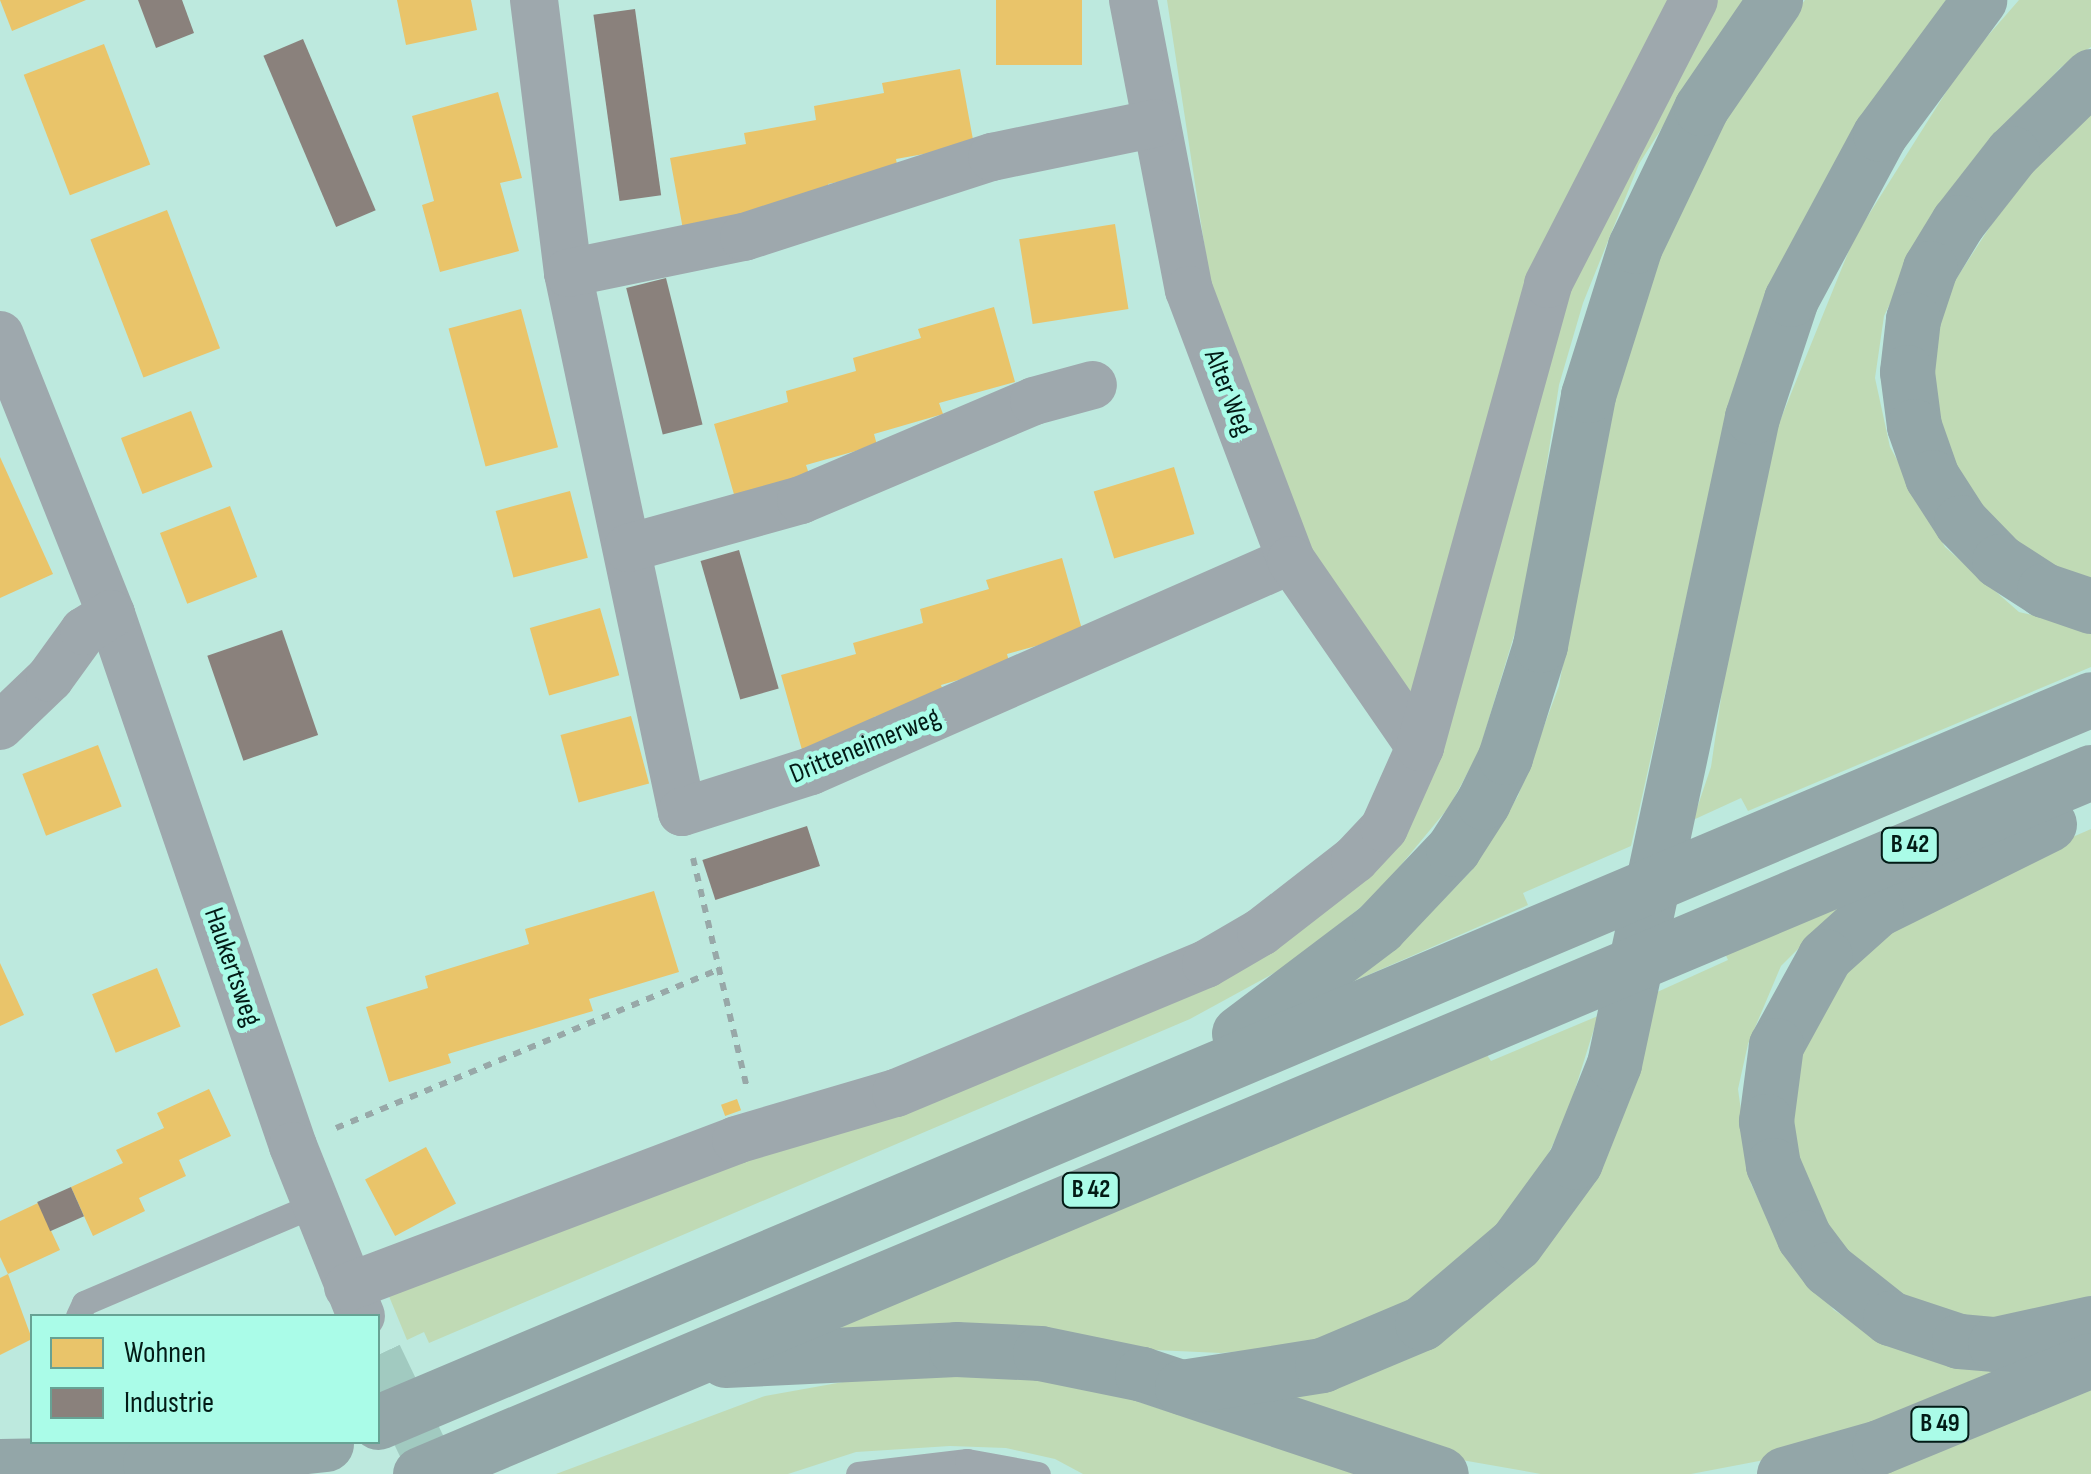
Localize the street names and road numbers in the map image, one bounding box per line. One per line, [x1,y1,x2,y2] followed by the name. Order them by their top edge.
[1196,345,1260,441] street label: Alter Weg
[785,701,945,791] street label: Dritteneimerweg
[1880,825,1940,865] road number: B 42
[196,903,268,1031] street label: Haukertsweg
[1061,1170,1121,1210] road number: B 42
[1910,1404,1970,1444] road number: B 49

